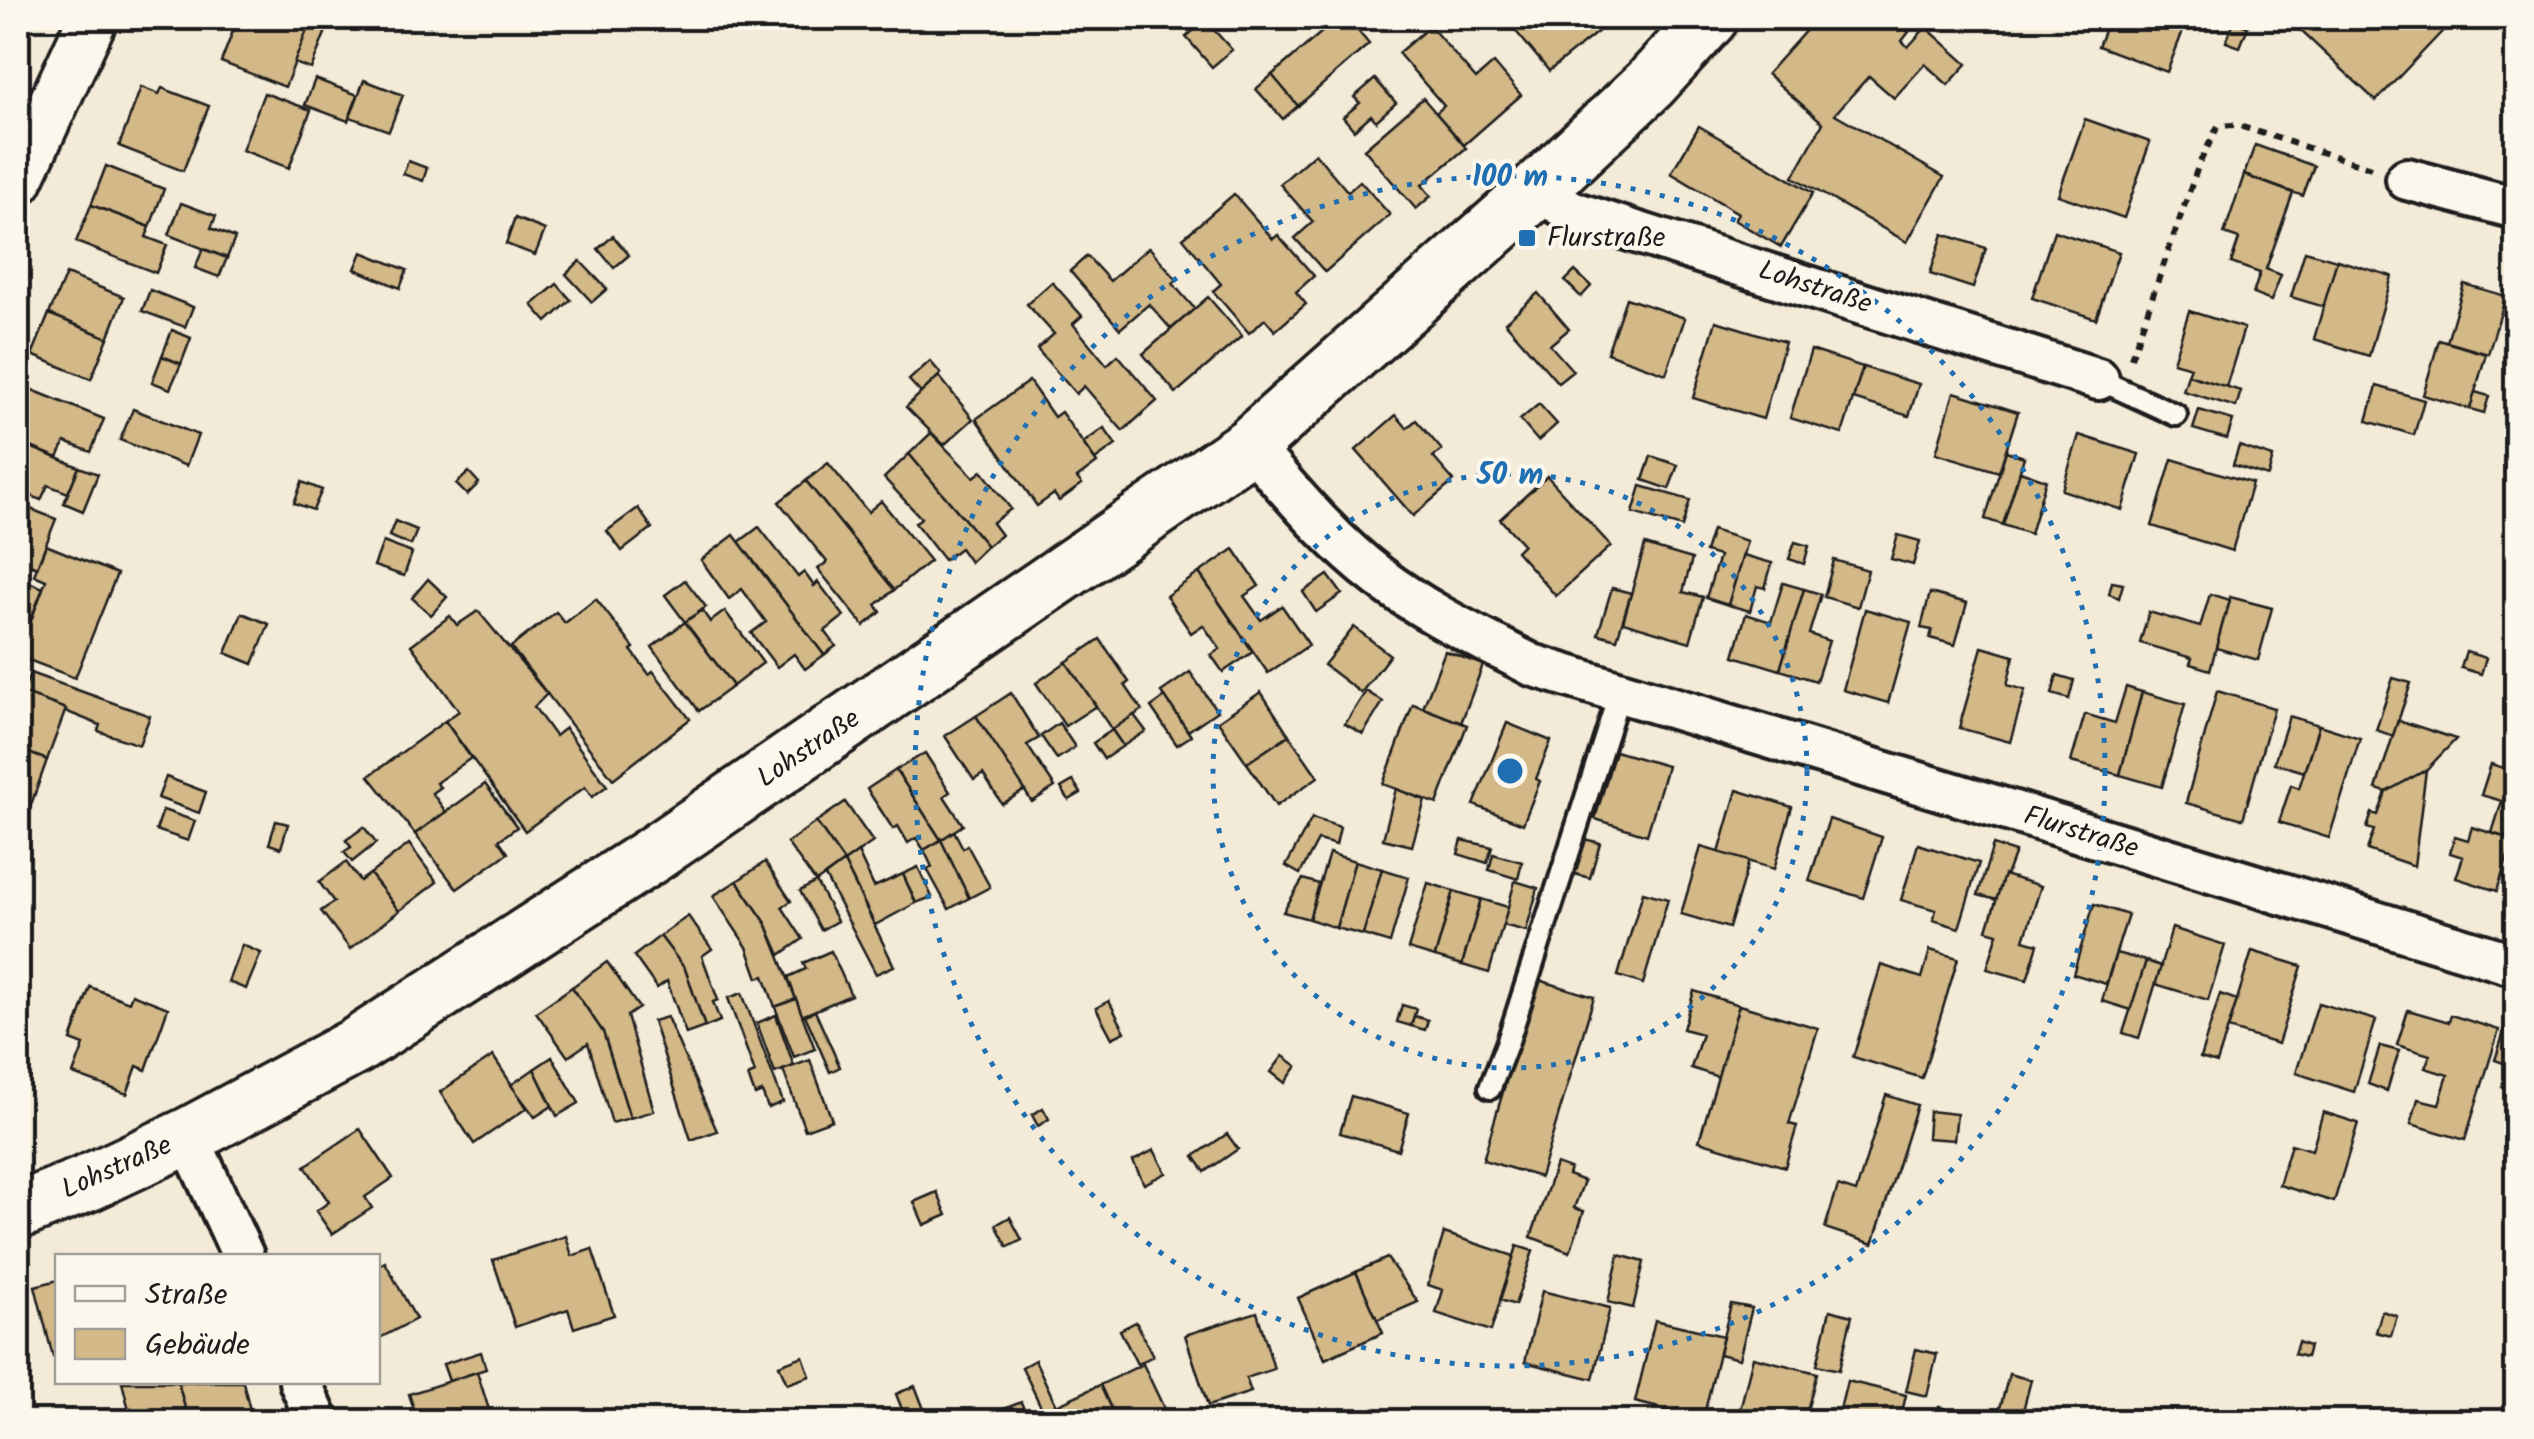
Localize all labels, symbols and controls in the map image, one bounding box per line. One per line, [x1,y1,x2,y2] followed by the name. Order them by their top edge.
[1472,154,1548,202] text: 100 m
[1547,216,1666,261] place label: Flurstraße
[1516,227,1538,249] marker: Flurstraße
[1752,249,1878,328] street label: Lohstraße
[1476,452,1543,500] text: 50 m
[748,697,870,800] street label: Lohstraße
[1492,753,1528,789] centre of rings
[2018,794,2145,872] street label: Flurstraße
[54,1123,180,1212] street label: Lohstraße
[55,1254,380,1384] legend
[145,1272,228,1320] text: Straße
[145,1322,250,1370] text: Gebäude

